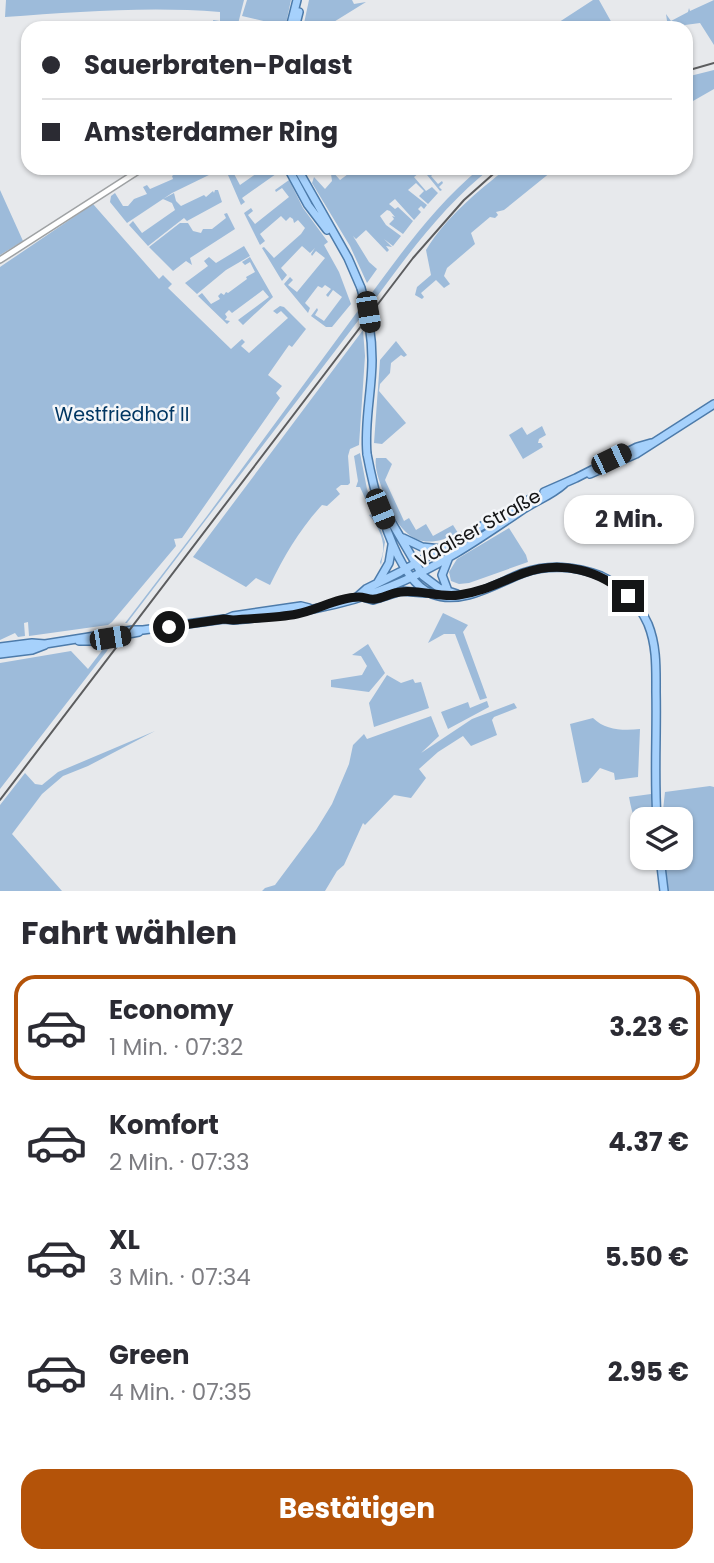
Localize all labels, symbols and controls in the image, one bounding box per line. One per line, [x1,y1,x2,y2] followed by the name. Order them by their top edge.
[84,47,352,83] text: Sauerbraten-Palast
[84,114,338,150] text: Amsterdamer Ring
[355,290,382,334] car
[55,401,189,428] park label: Westfriedhof II
[588,440,635,478] car
[410,482,546,574] street label: Vaalser Straße
[363,486,398,532] car
[563,494,693,544] callout: 2 Min.
[595,503,663,535] text: 2 Min.
[612,580,644,612] route end
[153,611,185,643] route start
[88,624,133,652] car
[630,807,693,870] map controls
[630,807,693,870] button: layers
[21,910,237,955] text: Fahrt wählen
[109,992,233,1028] text: Economy
[25,996,88,1059] icon: car
[609,1009,689,1045] text: 3.23 €
[109,1031,243,1063] text: 1 Min. · 07:32
[109,1107,219,1143] text: Komfort
[25,1111,88,1174] icon: car
[608,1124,689,1160] text: 4.37 €
[109,1146,250,1178] text: 2 Min. · 07:33
[109,1222,140,1258] text: XL
[25,1226,88,1289] icon: car
[605,1239,689,1275] text: 5.50 €
[109,1261,251,1293] text: 3 Min. · 07:34
[109,1337,190,1373] text: Green
[25,1341,88,1404] icon: car
[608,1354,689,1390] text: 2.95 €
[109,1376,252,1408] text: 4 Min. · 07:35
[21,1469,693,1549] button: Bestätigen

